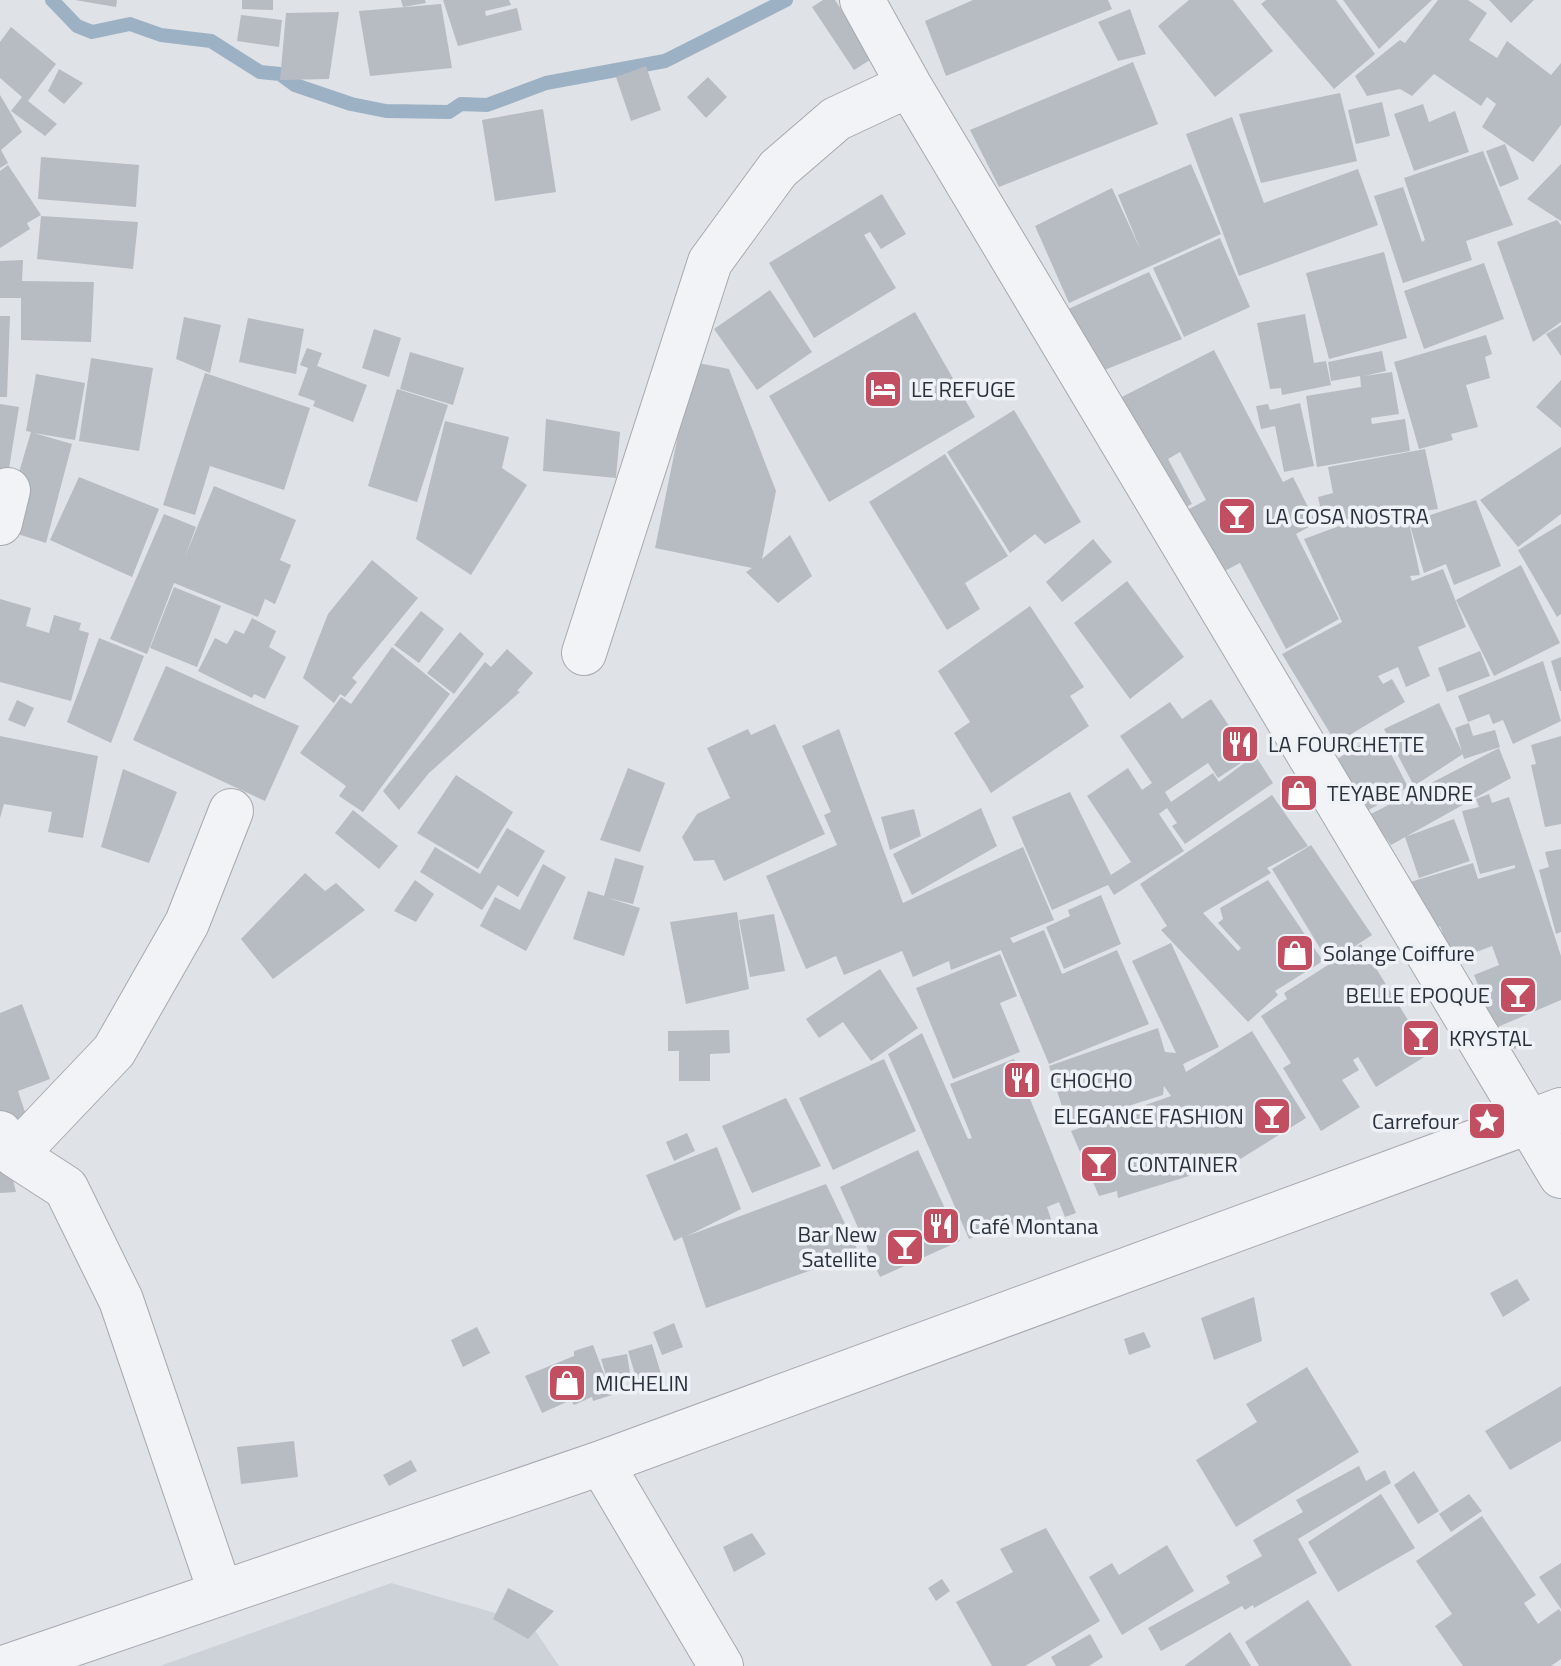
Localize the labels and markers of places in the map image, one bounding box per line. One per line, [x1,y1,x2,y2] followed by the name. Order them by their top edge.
[862,368,904,410] hotel icon: LE REFUGE
[911,372,1016,406] place label: LE REFUGE
[1216,495,1258,537] bar icon: LA COSA NOSTRA
[1265,499,1429,533] place label: LA COSA NOSTRA
[1219,723,1261,765] restaurant icon: LA FOURCHETTE
[1268,727,1424,761] place label: LA FOURCHETTE
[1278,772,1320,814] shop icon: TEYABE ANDRE
[1327,776,1473,810] place label: TEYABE ANDRE
[1274,932,1316,974] shop icon: Solange Coiffure
[1323,936,1475,970] place label: Solange Coiffure
[1497,974,1539,1016] bar icon: BELLE EPOQUE
[1346,978,1490,1012] place label: BELLE EPOQUE
[1400,1017,1442,1059] bar icon: KRYSTAL
[1449,1021,1533,1055] place label: KRYSTAL
[1001,1059,1043,1101] restaurant icon: CHOCHO
[1050,1063,1133,1097] place label: CHOCHO
[1251,1095,1293,1137] bar icon: ELEGANCE FASHION
[1053,1099,1244,1133] place label: ELEGANCE FASHION
[1466,1100,1508,1142] place icon: Carrefour
[1372,1104,1459,1138] place label: Carrefour
[1078,1143,1120,1185] bar icon: CONTAINER
[1127,1147,1238,1181] place label: CONTAINER
[920,1205,962,1247] restaurant icon: Café Montana
[969,1209,1098,1243] place label: Café Montana
[797,1217,877,1276] place label: Bar New Satellite
[884,1226,926,1268] bar icon: Bar New Satellite
[546,1362,588,1404] shop icon: MICHELIN
[595,1366,689,1400] place label: MICHELIN

